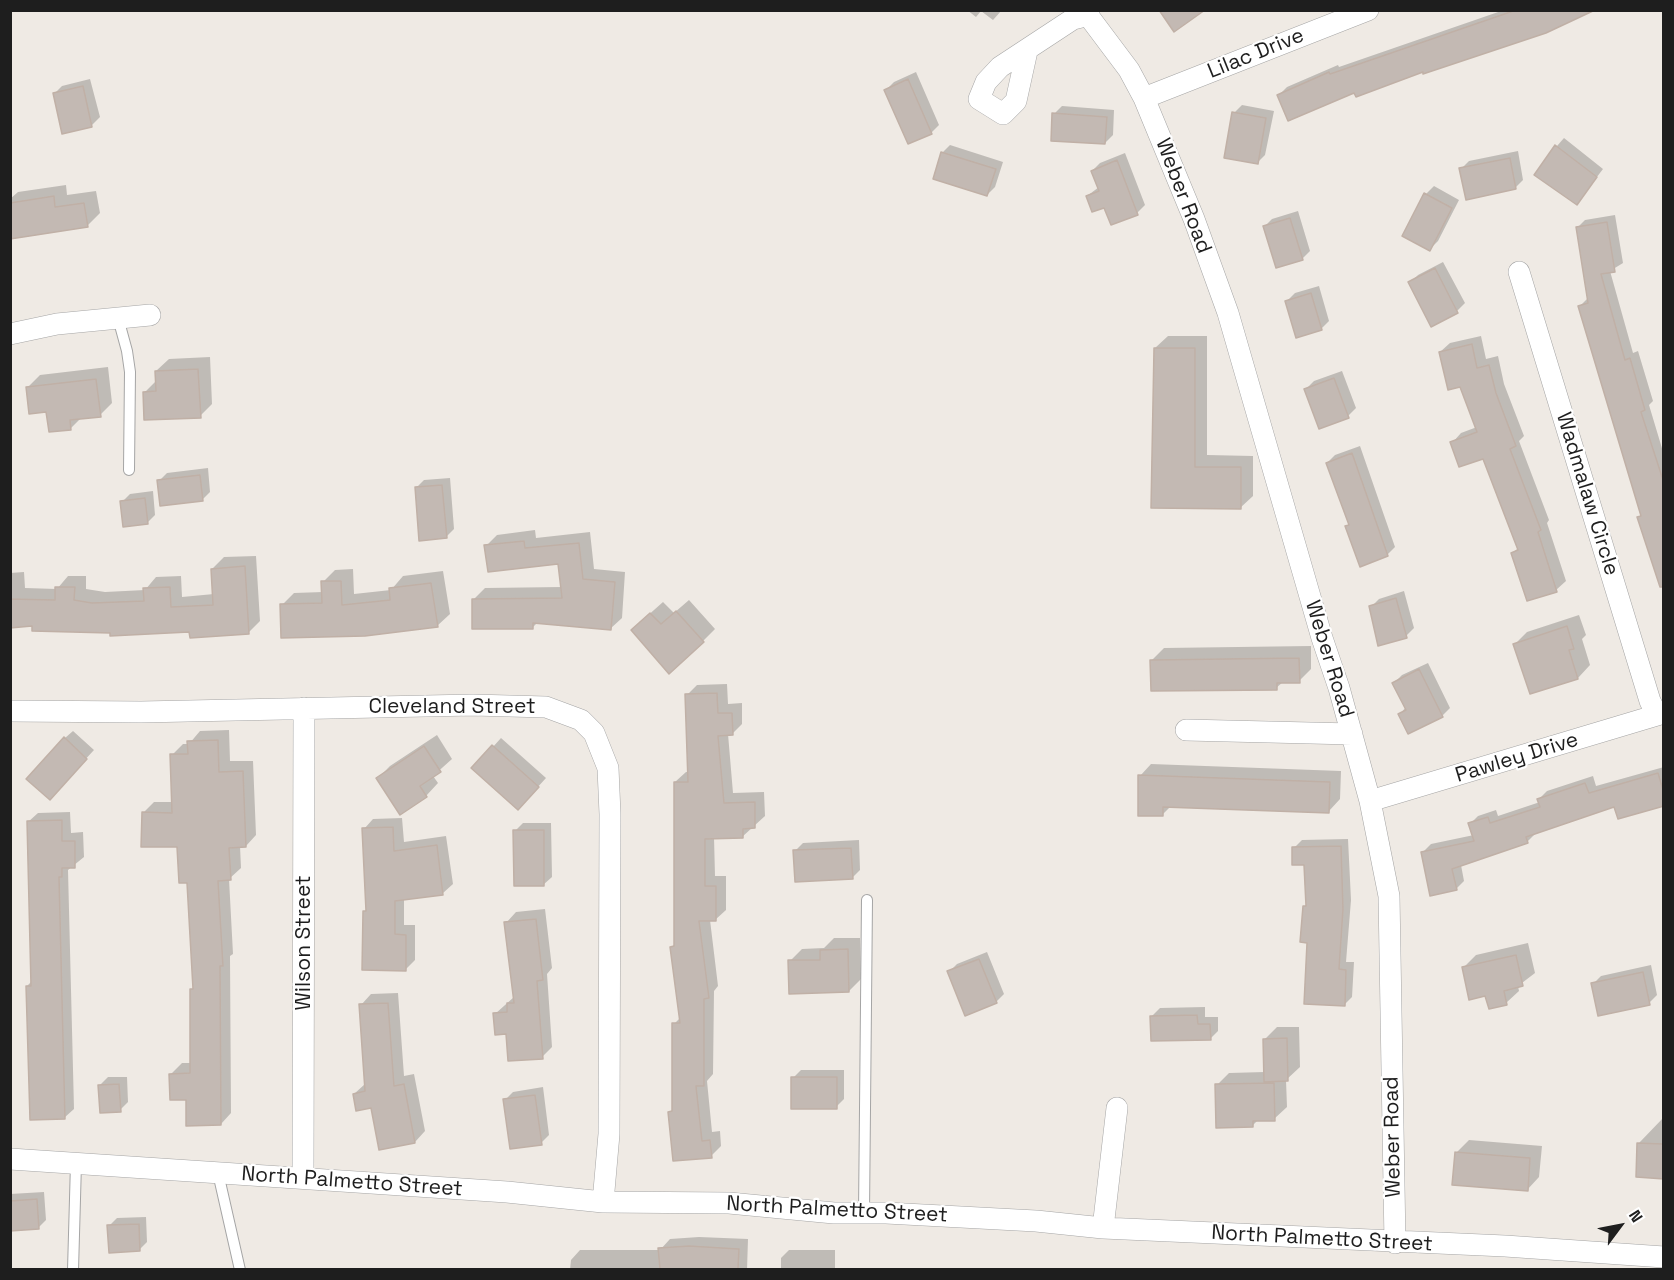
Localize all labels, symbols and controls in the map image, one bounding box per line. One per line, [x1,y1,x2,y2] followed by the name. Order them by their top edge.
[1204,23,1308,85] street label: Lilac Drive
[1149,135,1217,257] street label: Weber Road
[1550,409,1624,579] street label: Wadmalaw Circle
[1299,597,1359,721] street label: Weber Road
[368,694,536,720] street label: Cleveland Street
[1452,727,1582,789] street label: Pawley Drive
[291,875,317,1011] street label: Wilson Street
[1379,1076,1407,1198] street label: Weber Road
[240,1162,464,1202] street label: North Palmetto Street
[726,1192,948,1228] street label: North Palmetto Street
[1590,1196,1650,1256] north arrow
[1624,1206,1647,1226] text: N
[1211,1221,1433,1257] street label: North Palmetto Street

